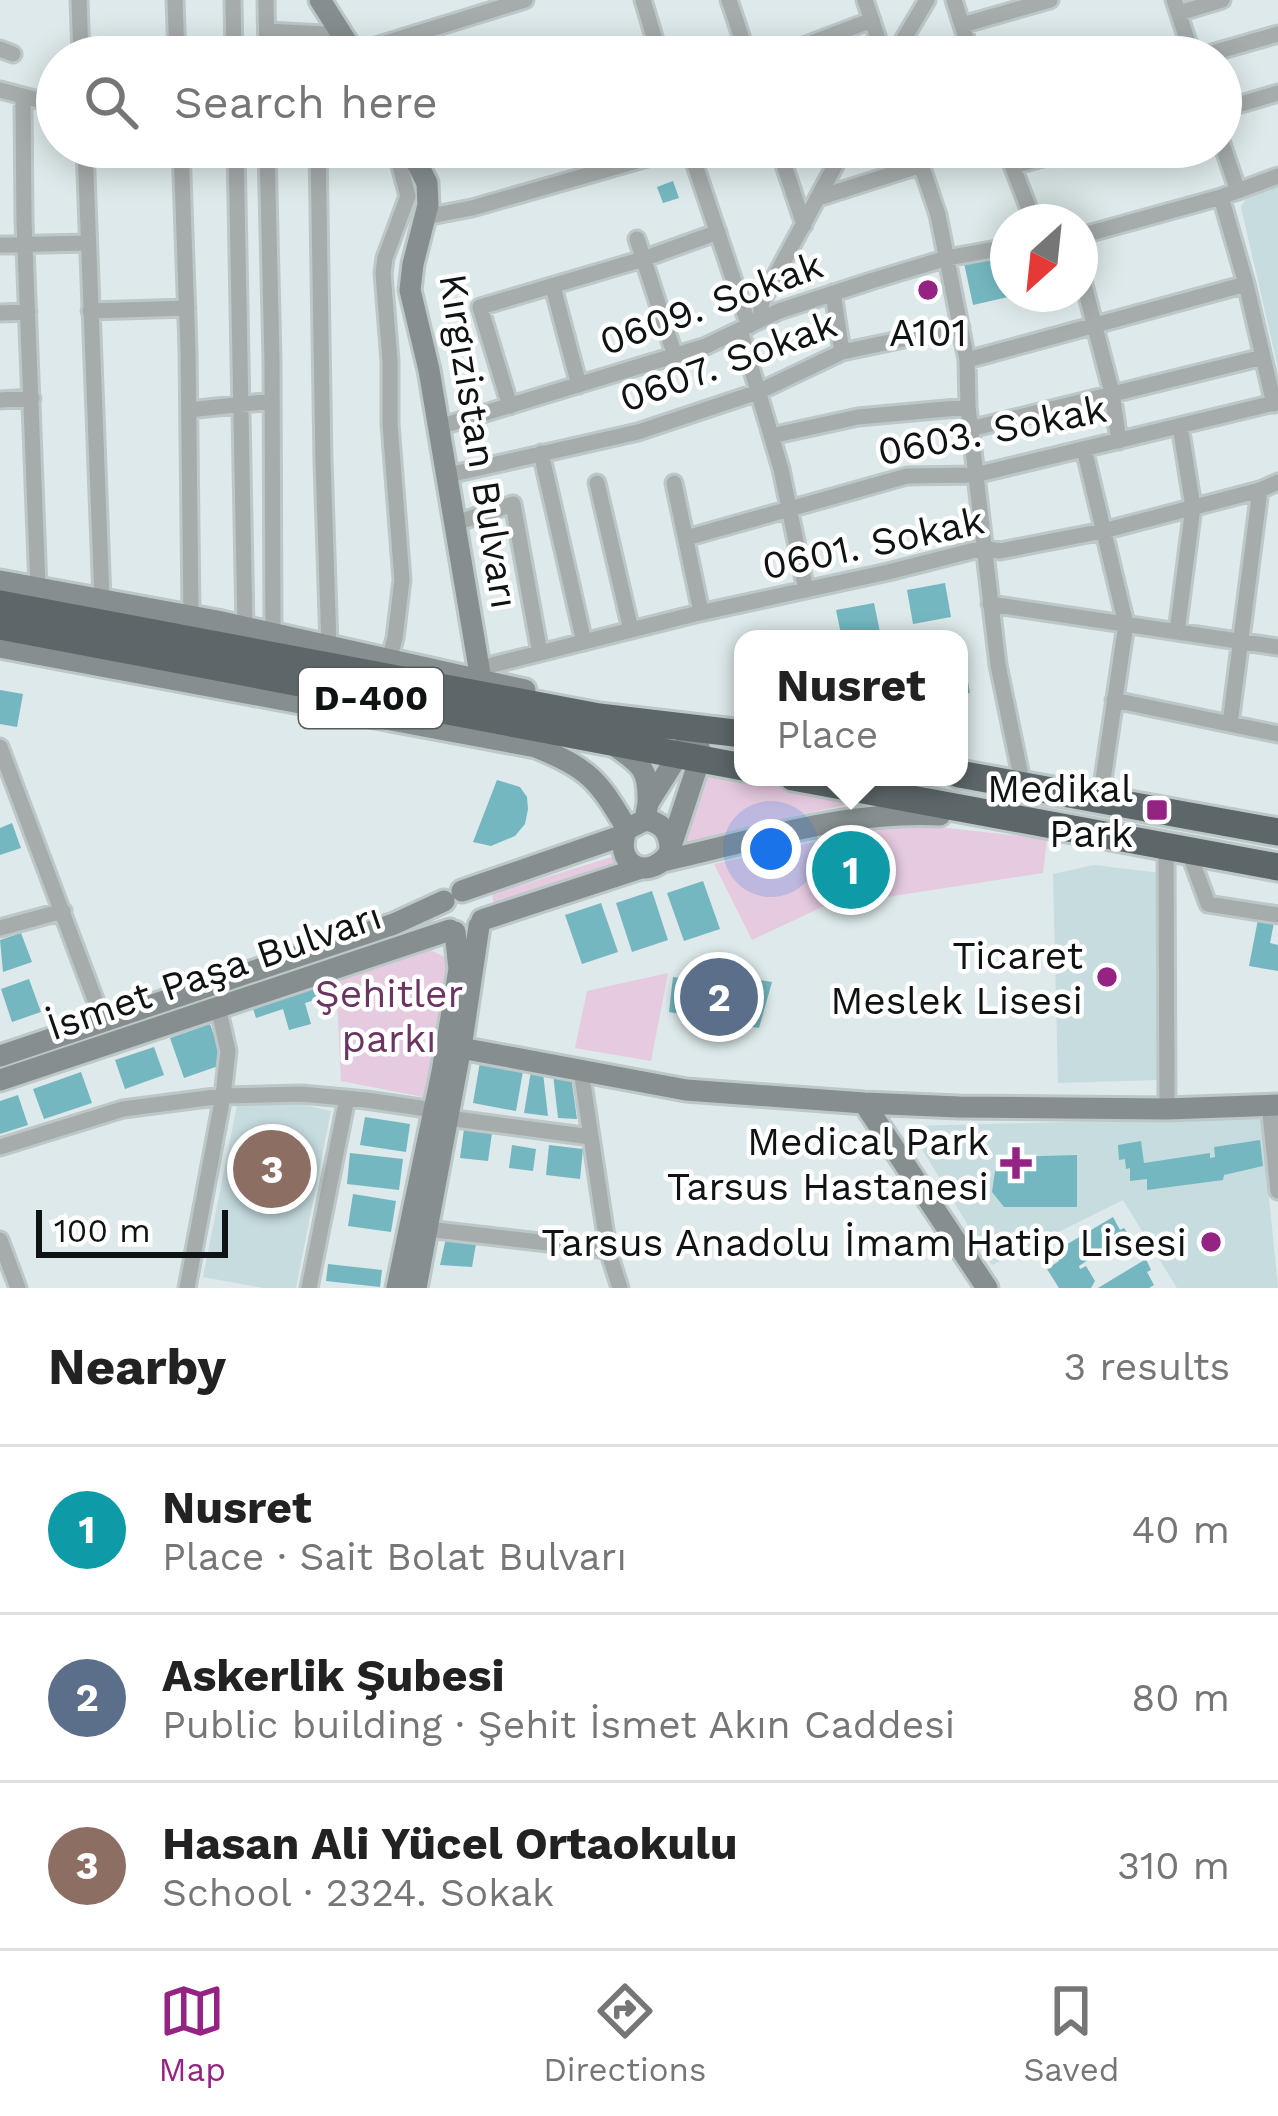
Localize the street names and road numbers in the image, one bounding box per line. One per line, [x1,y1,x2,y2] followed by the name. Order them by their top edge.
[593,242,829,364] street label: 0609. Sokak
[430,270,528,612] street label: Kırgızistan Bulvarı
[613,301,843,421] street label: 0607. Sokak
[874,386,1110,474] street label: 0603. Sokak
[758,498,988,588] street label: 0601. Sokak
[299,668,443,728] road number: D-400
[41,893,387,1049] street label: İsmet Paşa Bulvarı

